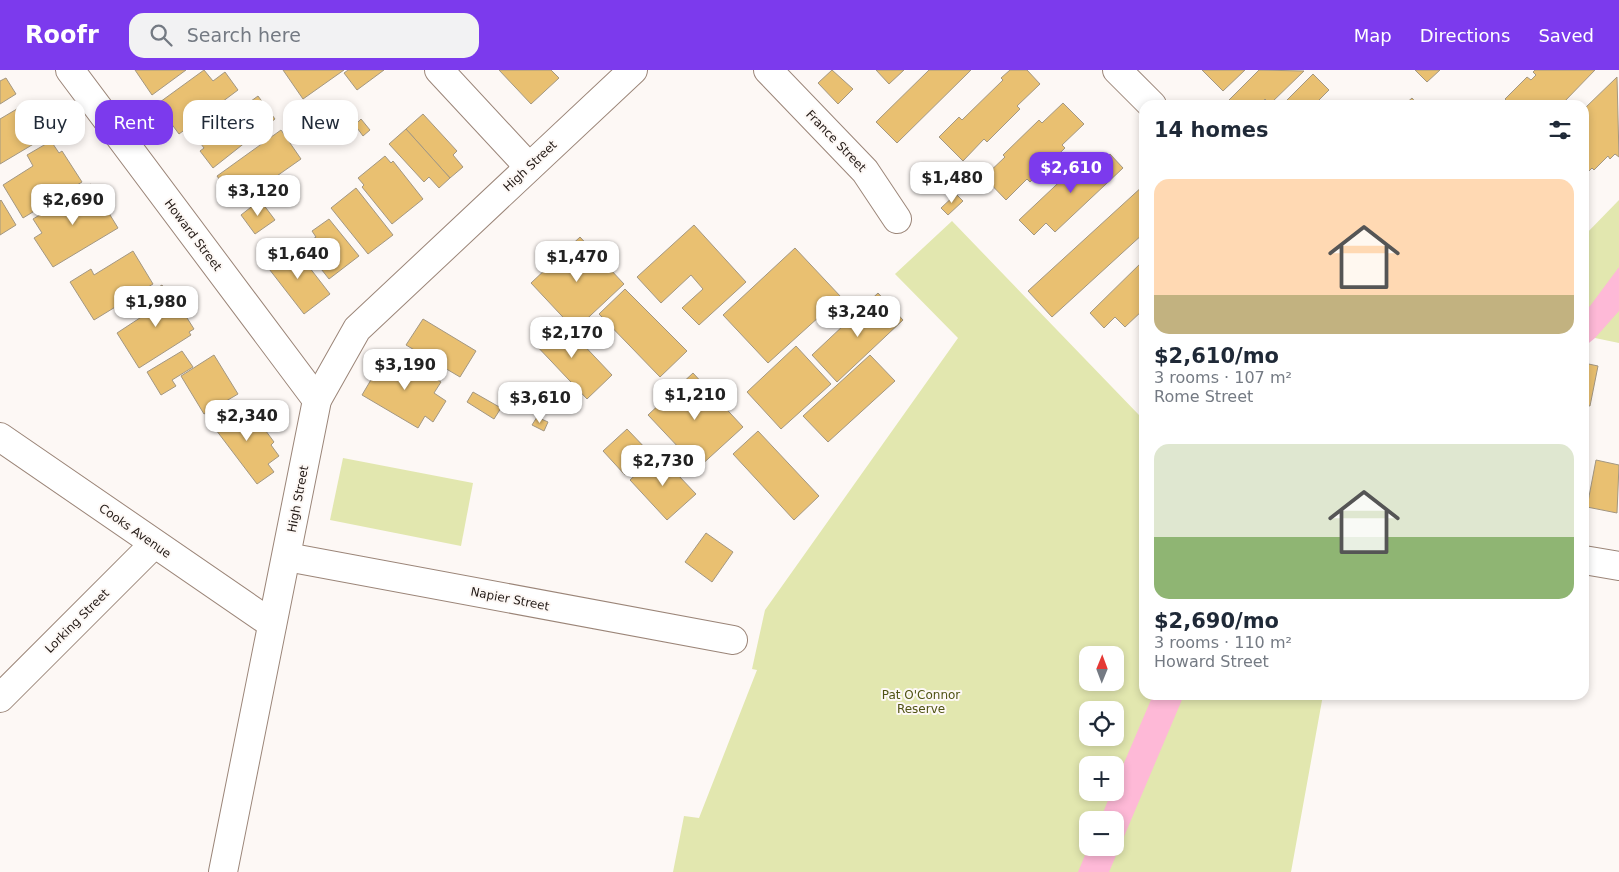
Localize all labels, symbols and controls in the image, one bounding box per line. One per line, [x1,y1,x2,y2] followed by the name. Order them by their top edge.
[129,13,479,58] search box
[25,21,99,49] text: Roofr
[147,21,175,49] icon: search
[187,24,301,46] text: Search here
[1354,25,1392,46] text: Map
[1420,25,1510,46] text: Directions
[1538,25,1594,46] text: Saved
[15,100,85,145] chip: Buy
[95,100,173,145] chip: Rent
[183,100,273,145] chip: Filters
[283,100,358,145] chip: New
[803,107,869,175] street label: France Street
[1546,116,1574,144] icon: filters
[1154,118,1269,142] text: 14 homes
[500,138,560,194] street label: High Street
[1030,152,1112,194] pin: $2,610
[1040,158,1102,177] text: $2,610
[911,162,993,204] pin: $1,480
[921,168,983,187] text: $1,480
[217,174,299,217] pin: $3,120
[227,181,289,200] text: $3,120
[32,184,114,226] pin: $2,690
[42,190,104,209] text: $2,690
[161,196,225,274] street label: Howard Street
[1319,212,1409,302] icon: home
[257,238,339,280] pin: $1,640
[536,240,618,283] pin: $1,470
[267,244,329,263] text: $1,640
[546,247,608,266] text: $1,470
[115,286,197,328] pin: $1,980
[125,292,187,311] text: $1,980
[817,296,899,338] pin: $3,240
[827,302,889,321] text: $3,240
[531,316,613,359] pin: $2,170
[541,323,603,342] text: $2,170
[1154,344,1279,368] text: $2,610/mo
[364,348,446,391] pin: $3,190
[374,355,436,374] text: $3,190
[1154,368,1292,387] text: 3 rooms · 107 m²
[654,378,736,421] pin: $1,210
[499,382,581,424] pin: $3,610
[664,385,726,404] text: $1,210
[1154,387,1253,406] text: Rome Street
[509,388,571,407] text: $3,610
[206,400,288,442] pin: $2,340
[216,406,278,425] text: $2,340
[622,444,704,487] pin: $2,730
[632,451,694,470] text: $2,730
[285,464,311,534] street label: High Street
[1319,477,1409,567] icon: home
[96,501,174,561] street label: Cooks Avenue
[469,585,551,614] street label: Napier Street
[42,586,112,656] street label: Lorking Street
[1154,609,1279,633] text: $2,690/mo
[1154,633,1292,652] text: 3 rooms · 110 m²
[1079,646,1124,691] north arrow
[1079,646,1124,856] map controls
[1154,652,1269,671] text: Howard Street
[882,688,960,716] park label: Pat O'Connor Reserve
[1079,701,1124,746] button: locate
[1079,756,1124,801] button: +
[1079,811,1124,856] button: −

